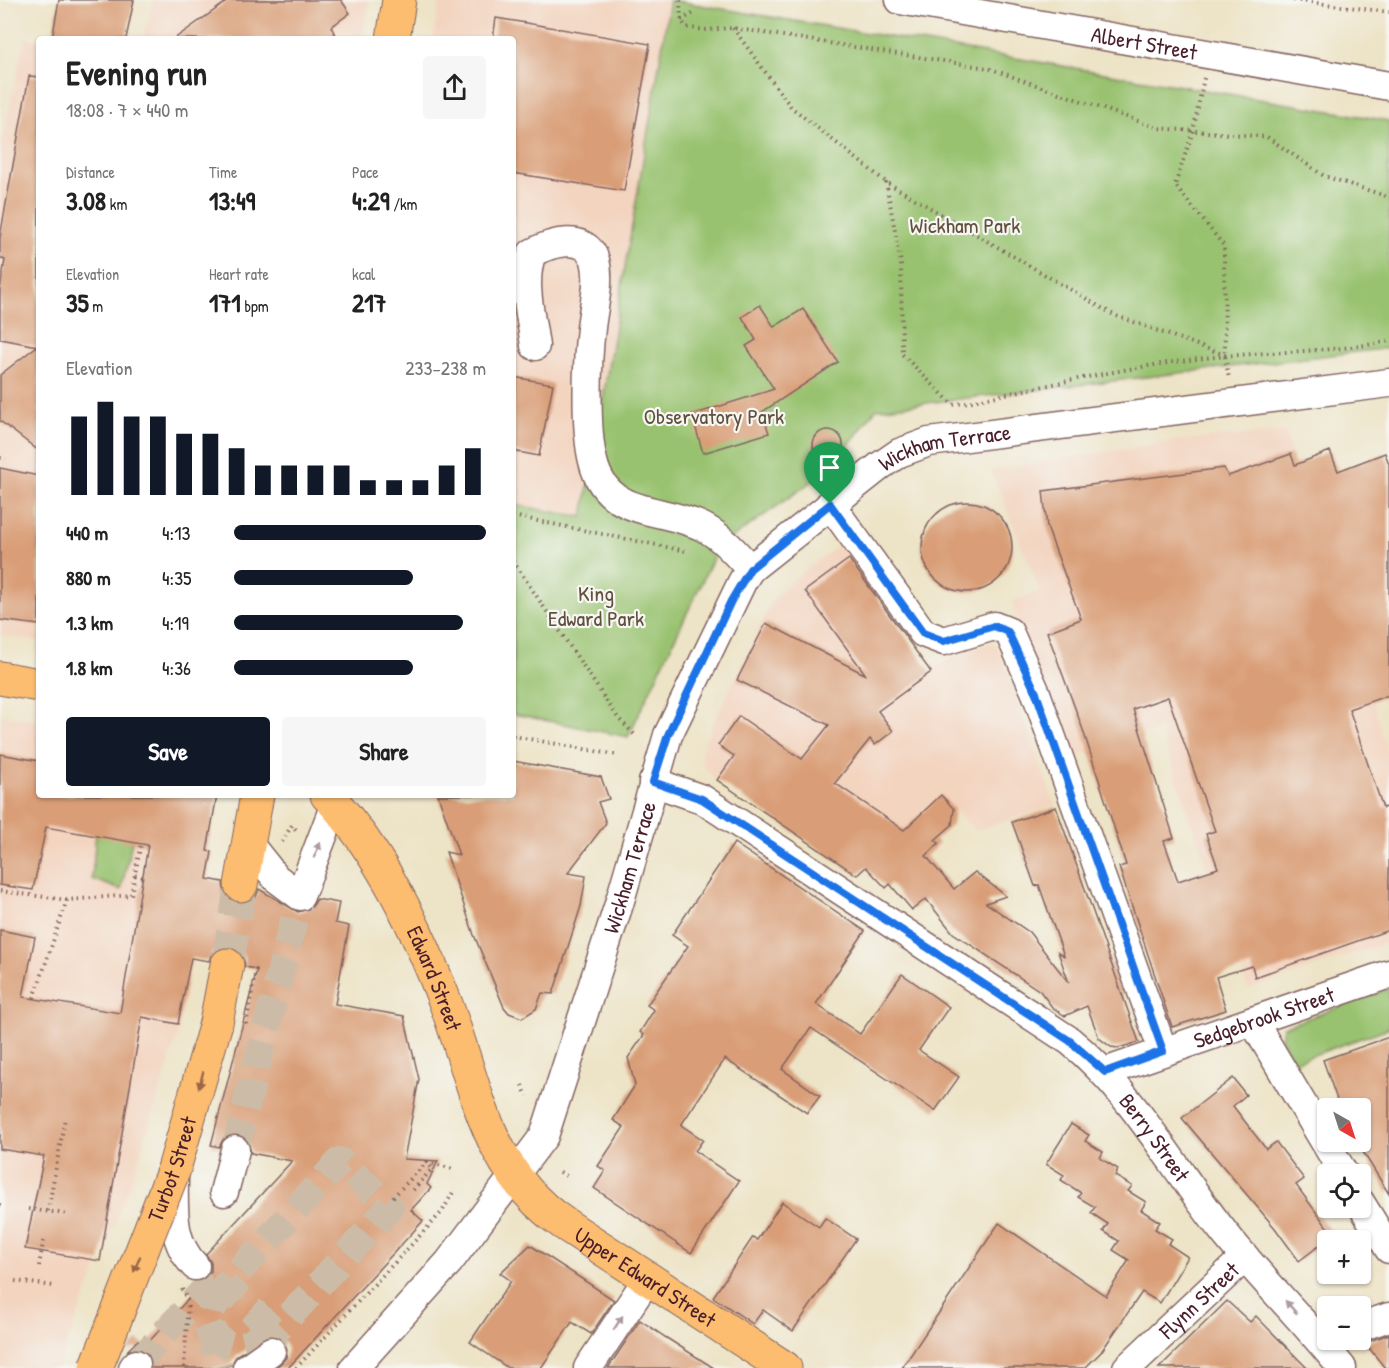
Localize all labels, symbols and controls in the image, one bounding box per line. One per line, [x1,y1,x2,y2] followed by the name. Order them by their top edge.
[1089,19,1200,67] street label: Albert Street
[66,51,207,95] text: Evening run
[423,56,486,119] button: share
[66,96,188,123] text: 18:08 · 7 × 440 m
[66,161,115,183] text: Distance
[209,161,237,183] text: Time
[352,161,379,183] text: Pace
[66,183,106,218] text: 3.08
[209,183,255,218] text: 13:49
[352,183,390,218] text: 4:29
[106,193,127,215] text: km
[390,193,417,215] text: /km
[910,210,1020,240] park label: Wickham Park
[66,263,119,285] text: Elevation
[209,263,269,285] text: Heart rate
[352,263,375,285] text: kcal
[66,285,89,320] text: 35
[209,285,241,320] text: 171
[352,285,386,320] text: 217
[89,295,103,317] text: m
[241,295,269,317] text: bpm
[66,354,132,381] text: Elevation
[405,354,486,381] text: 233–238 m
[644,401,784,431] park label: Observatory Park
[872,417,1013,478] street label: Wickham Terrace
[804,442,855,504] pin
[813,451,846,484] icon: arrive
[66,519,108,546] text: 440 m
[162,519,190,546] text: 4:13
[66,564,110,591] text: 880 m
[162,564,192,591] text: 4:35
[548,578,644,633] park label: King Edward Park
[66,609,113,636] text: 1.3 km
[162,609,189,636] text: 4:19
[66,654,113,681] text: 1.8 km
[162,654,191,681] text: 4:36
[66,717,270,786] button: Save
[282,717,486,786] button: Share
[596,798,663,937] street label: Wickham Terrace
[312,840,322,858] one-way arrow
[400,921,469,1035] street label: Edward Street
[1190,979,1339,1055] street label: Sedgebrook Street
[196,1071,206,1089] one-way arrow
[1112,1087,1197,1188] street label: Berry Street
[1317,1098,1371,1152] north arrow
[1317,1098,1371,1350] map controls
[140,1113,203,1226] street label: Turbot Street
[1317,1164,1371,1218] button: locate
[569,1219,723,1334] street label: Upper Edward Street
[1317,1230,1371,1284] button: +
[131,1255,141,1273] one-way arrow
[1152,1255,1246,1346] street label: Flynn Street
[1317,1296,1371,1350] button: −
[1285,1300,1298,1315] one-way arrow
[612,1315,624,1331] one-way arrow

